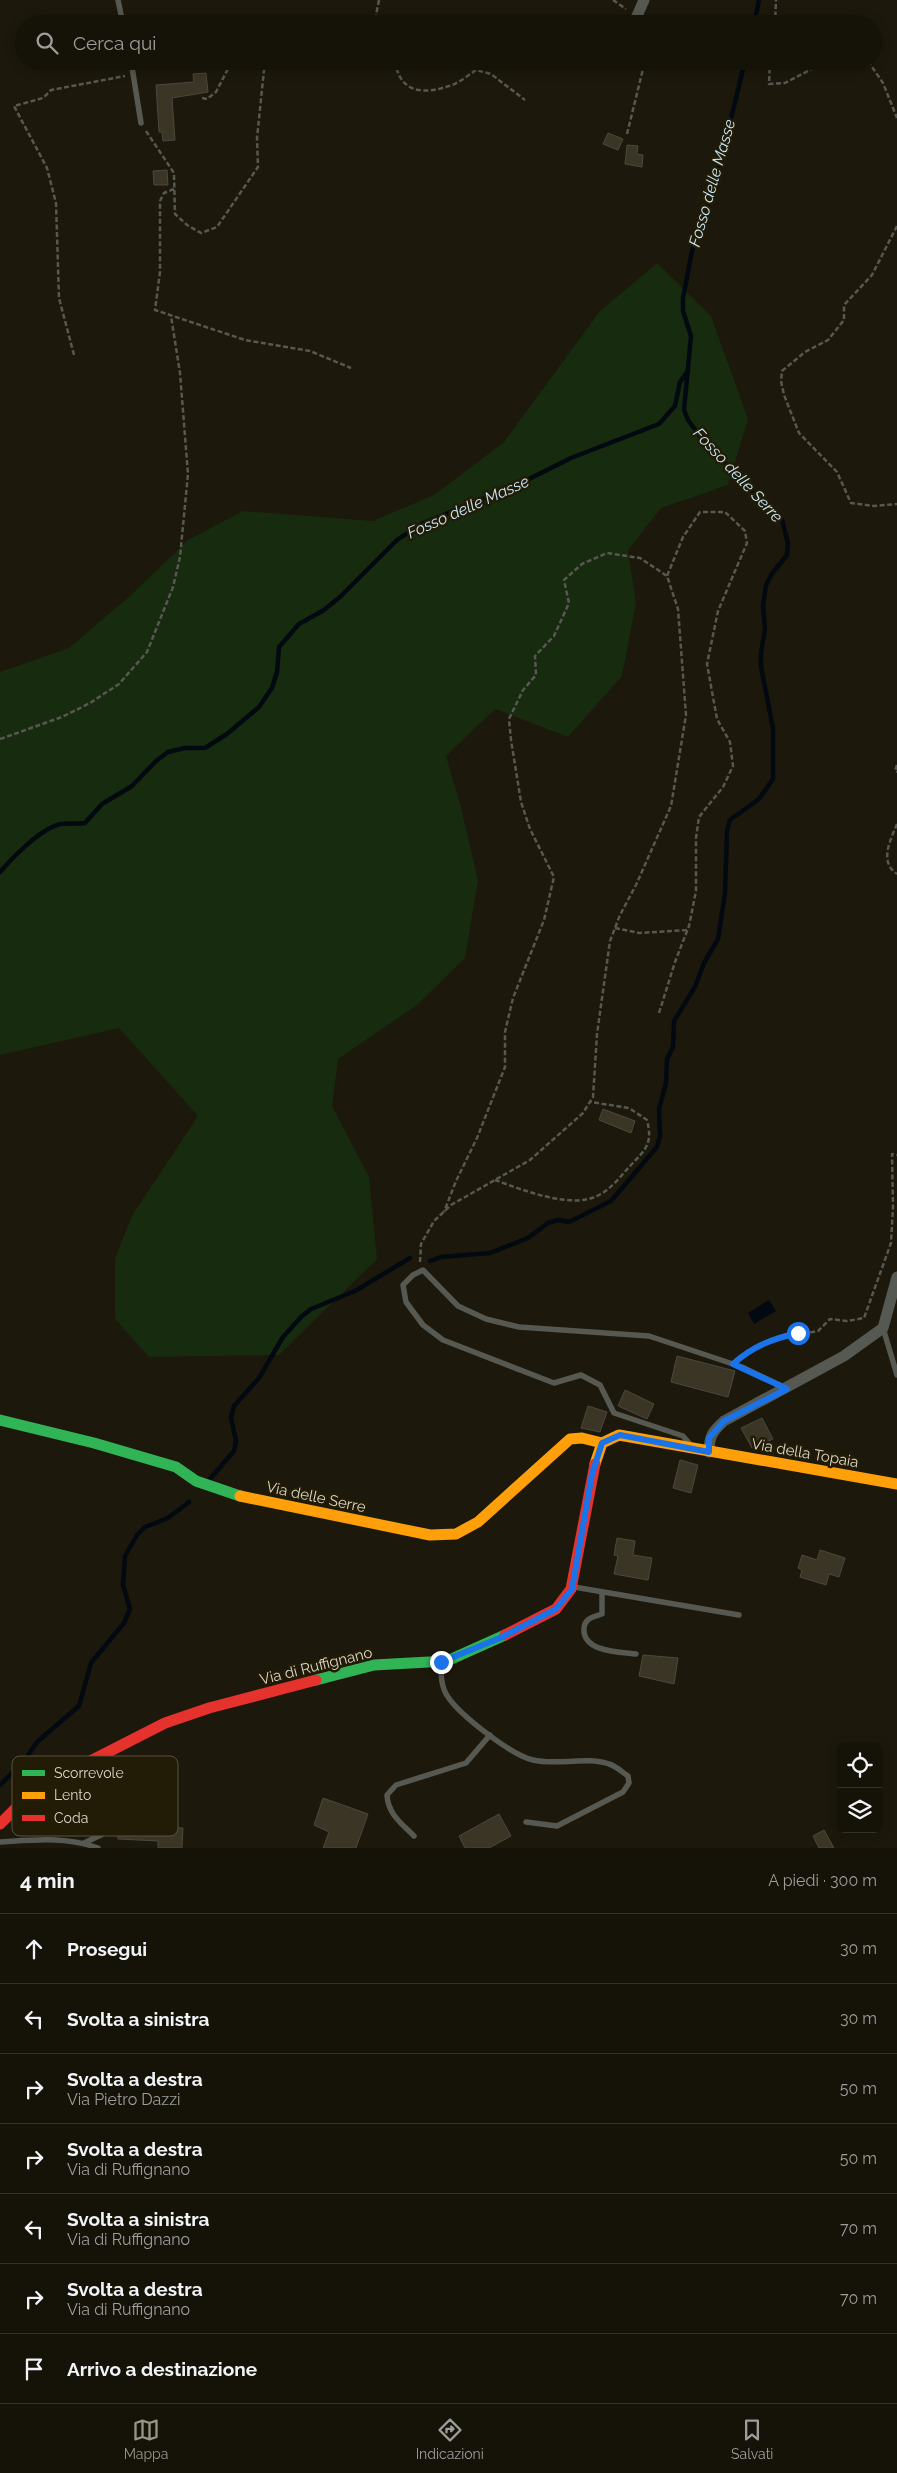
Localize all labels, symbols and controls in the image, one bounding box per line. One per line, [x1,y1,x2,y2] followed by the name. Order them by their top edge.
[15,15,882,70] search box
[33,29,61,57] icon: search
[73,32,156,54] text: Cerca qui
[685,117,739,249] water label: Fosso delle Masse
[689,424,787,526] water label: Fosso delle Serre
[404,471,532,542] water label: Fosso delle Masse
[787,1322,810,1345] route start
[750,1435,860,1471] street label: Via della Topaia
[265,1478,368,1516] street label: Via delle Serre
[258,1643,374,1689] street label: Via di Ruffignano
[430,1651,453,1674] route end
[837,1743,882,1833] map controls
[837,1743,882,1788] button: locate
[12,1756,178,1836] legend
[54,1765,124,1781] text: Scorrevole
[54,1787,91,1803] text: Lento
[837,1788,882,1833] button: layers
[54,1810,88,1826] text: Coda
[20,1868,75,1893] text: 4 min
[768,1871,877,1890] text: A piedi · 300 m
[20,1935,48,1963] icon: ahead
[67,1938,147,1960] text: Prosegui
[840,1939,877,1958] text: 30 m
[20,2005,48,2033] icon: left
[67,2008,209,2030] text: Svolta a sinistra
[840,2009,877,2028] text: 30 m
[67,2068,203,2090] text: Svolta a destra
[20,2075,48,2103] icon: right
[840,2079,877,2098] text: 50 m
[67,2090,181,2109] text: Via Pietro Dazzi
[67,2138,203,2160] text: Svolta a destra
[20,2145,48,2173] icon: right
[840,2149,877,2168] text: 50 m
[67,2160,190,2179] text: Via di Ruffignano
[67,2208,209,2230] text: Svolta a sinistra
[20,2215,48,2243] icon: left
[840,2219,877,2238] text: 70 m
[67,2230,190,2249] text: Via di Ruffignano
[67,2278,203,2300] text: Svolta a destra
[20,2285,48,2313] icon: right
[840,2289,877,2308] text: 70 m
[67,2300,190,2319] text: Via di Ruffignano
[20,2355,48,2383] icon: arrive
[67,2358,257,2380] text: Arrivo a destinazione
[124,2416,168,2462] tab: Mappa
[416,2416,484,2462] tab: Indicazioni
[731,2416,773,2462] tab: Salvati

